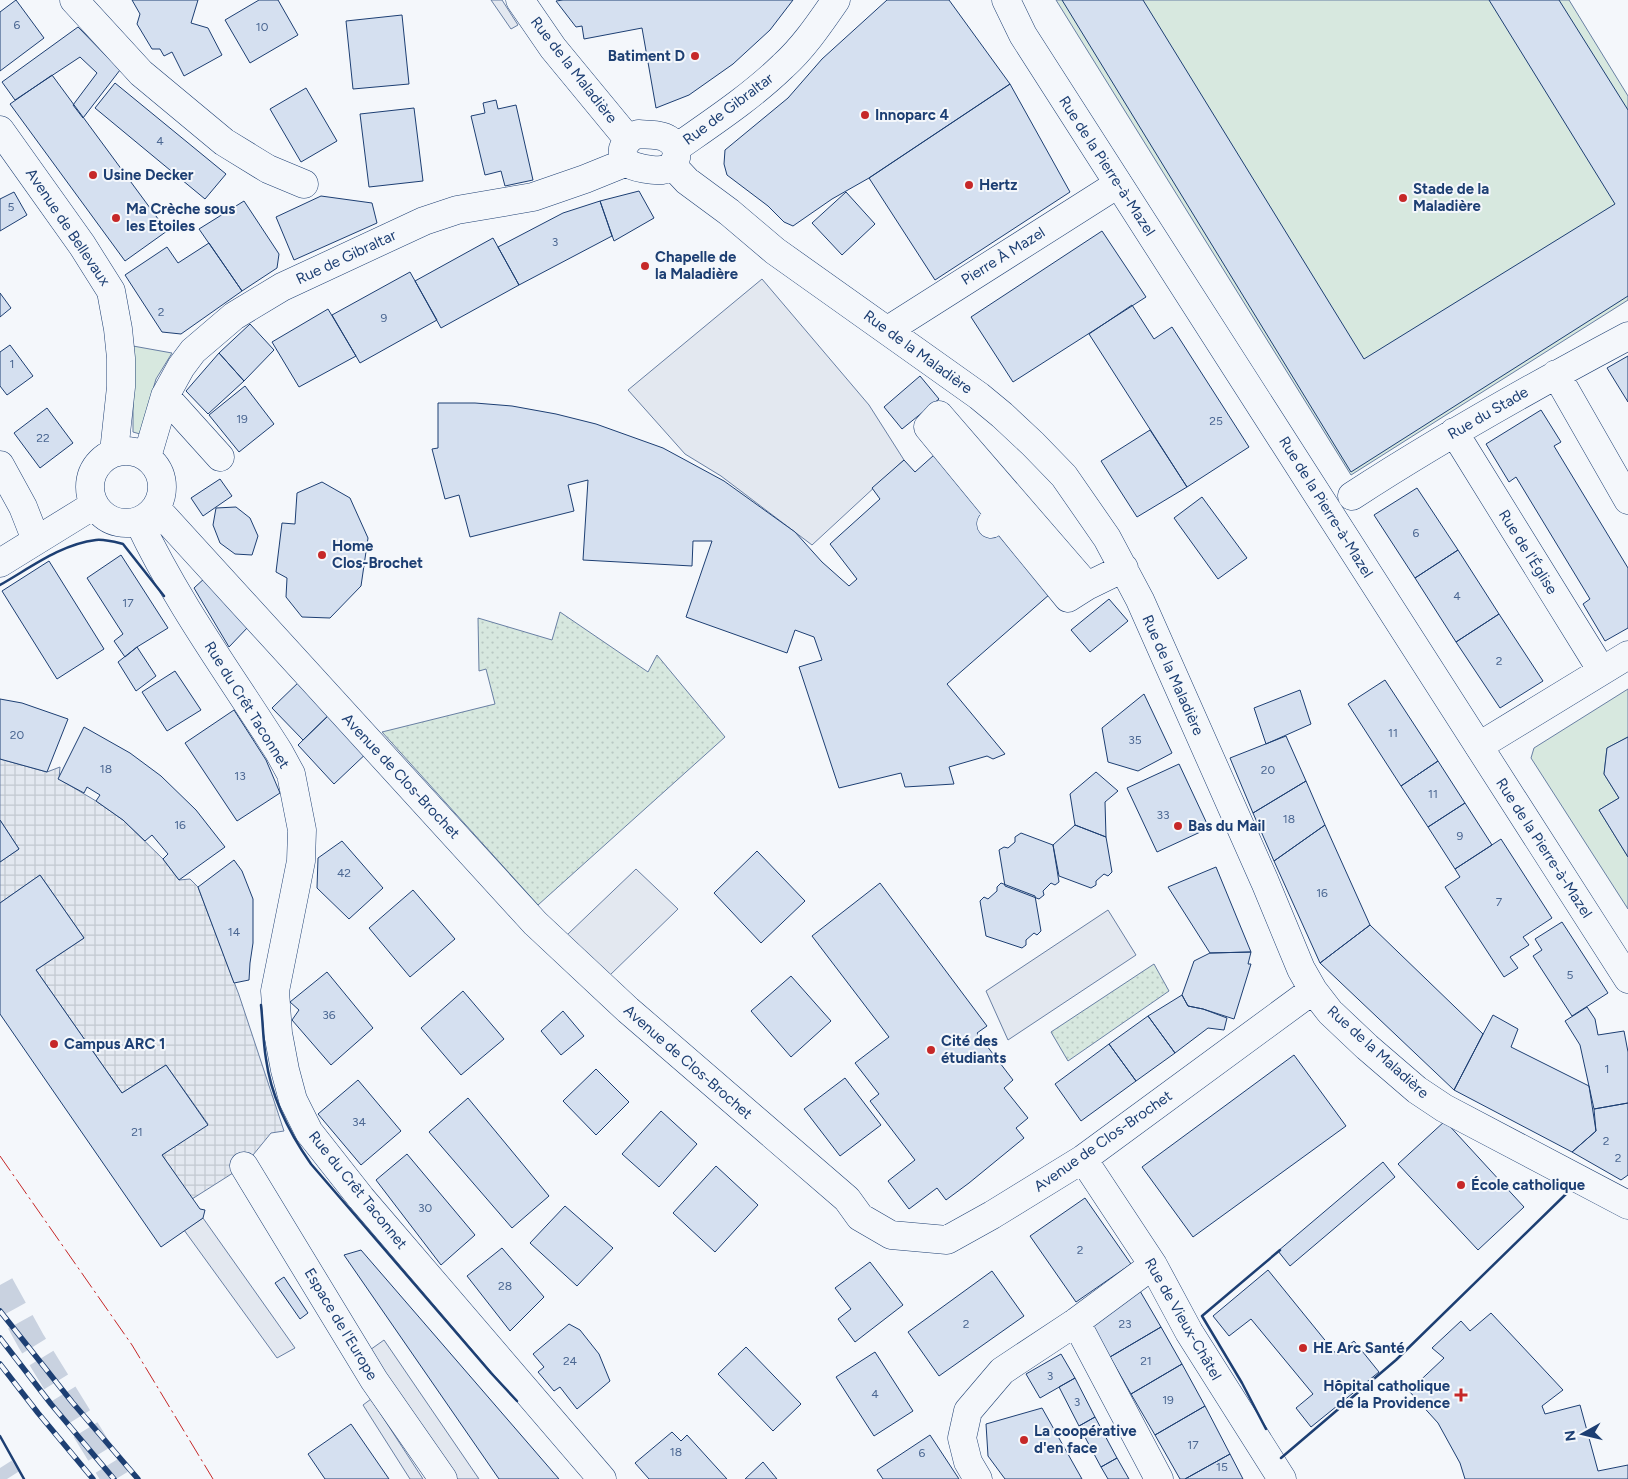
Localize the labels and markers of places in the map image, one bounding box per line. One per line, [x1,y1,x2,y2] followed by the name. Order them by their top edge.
[608,47,685,65] place label: Batiment D
[689,50,701,62] marker: Batiment D
[875,106,950,124] place label: Innoparc 4
[859,109,871,121] marker: Innoparc 4
[103,166,194,184] place label: Usine Decker
[87,169,99,181] marker: Usine Decker
[979,176,1017,194] place label: Hertz
[963,179,975,191] marker: Hertz
[1413,180,1489,215] place label: Stade de la Maladière
[1397,192,1409,204] marker: Stade de la Maladière
[126,200,235,235] place label: Ma Crèche sous les Etoiles
[110,212,122,224] marker: Ma Crèche sous les Etoiles
[655,248,739,283] place label: Chapelle de la Maladière
[639,260,651,272] marker: Chapelle de la Maladière
[332,537,423,572] place label: Home Clos-Brochet
[316,549,328,561] marker: Home Clos-Brochet
[1188,817,1265,835] place label: Bas du Mail
[1172,820,1184,832] marker: Bas du Mail
[941,1032,1006,1067] place label: Cité des étudiants
[64,1035,165,1053] place label: Campus ARC 1
[48,1038,60,1050] marker: Campus ARC 1
[925,1044,937,1056] marker: Cité des étudiants
[1471,1176,1586,1194] place label: École catholique
[1455,1179,1467,1191] marker: École catholique
[1313,1339,1405,1357] place label: HE Arc Santé
[1297,1342,1309,1354] marker: HE Arc Santé
[1323,1377,1451,1412] place label: Hôpital catholique de la Providence
[1454,1388,1468,1402] marker: Hôpital catholique de la Providence
[1034,1422,1137,1457] place label: La coopérative d'en face
[1018,1434,1030,1446] marker: La coopérative d'en face

